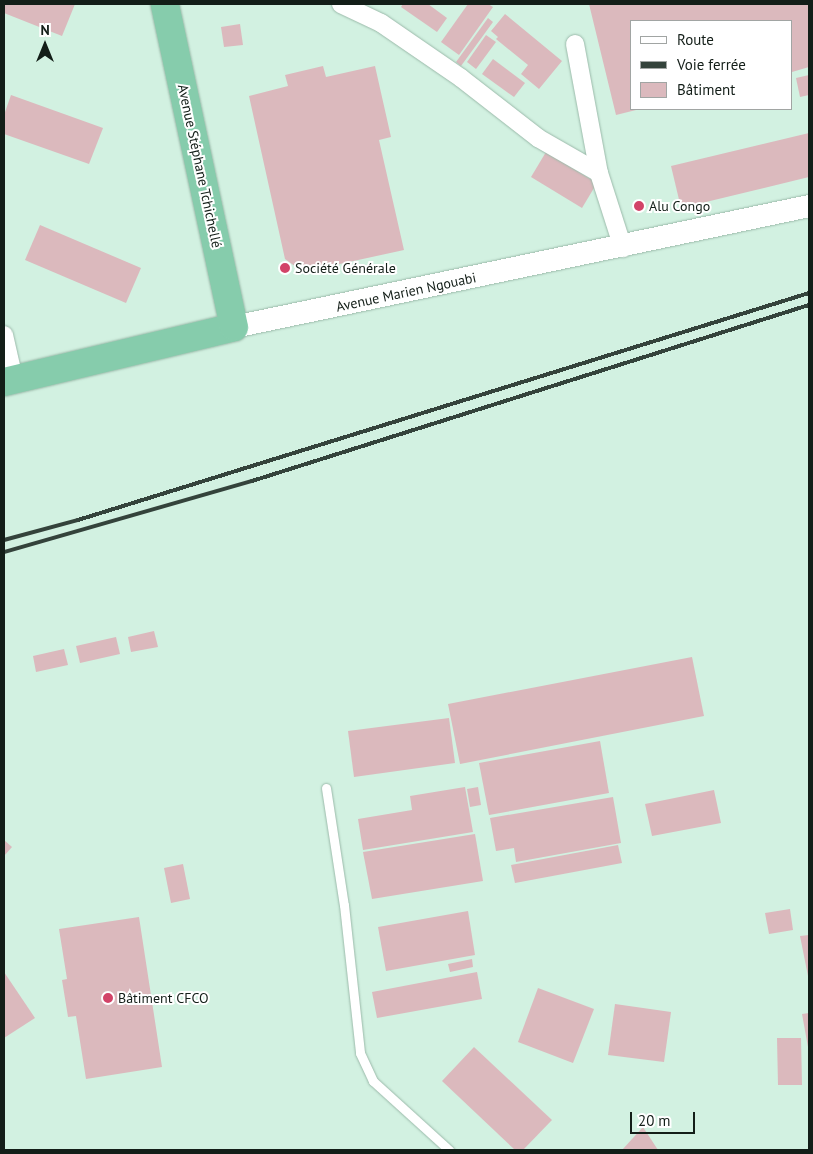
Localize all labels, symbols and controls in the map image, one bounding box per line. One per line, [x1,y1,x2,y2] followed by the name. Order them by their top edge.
[20,20,70,70] north arrow
[630,20,793,110] legend
[40,21,50,39] text: N
[677,30,714,49] text: Route
[677,55,746,74] text: Voie ferrée
[677,80,735,99] text: Bâtiment
[174,82,226,250] street label: Avenue Stéphane Tchichellé
[649,198,710,214] place label: Alu Congo
[633,200,645,212] marker: Alu Congo
[295,260,396,276] place label: Société Générale
[279,262,291,274] marker: Société Générale
[334,269,478,315] street label: Avenue Marien Ngouabi
[118,990,209,1006] place label: Bâtiment CFCO
[102,992,114,1004] marker: Bâtiment CFCO
[633,1102,698,1134] scale bar
[638,1111,671,1130] text: 20 m

